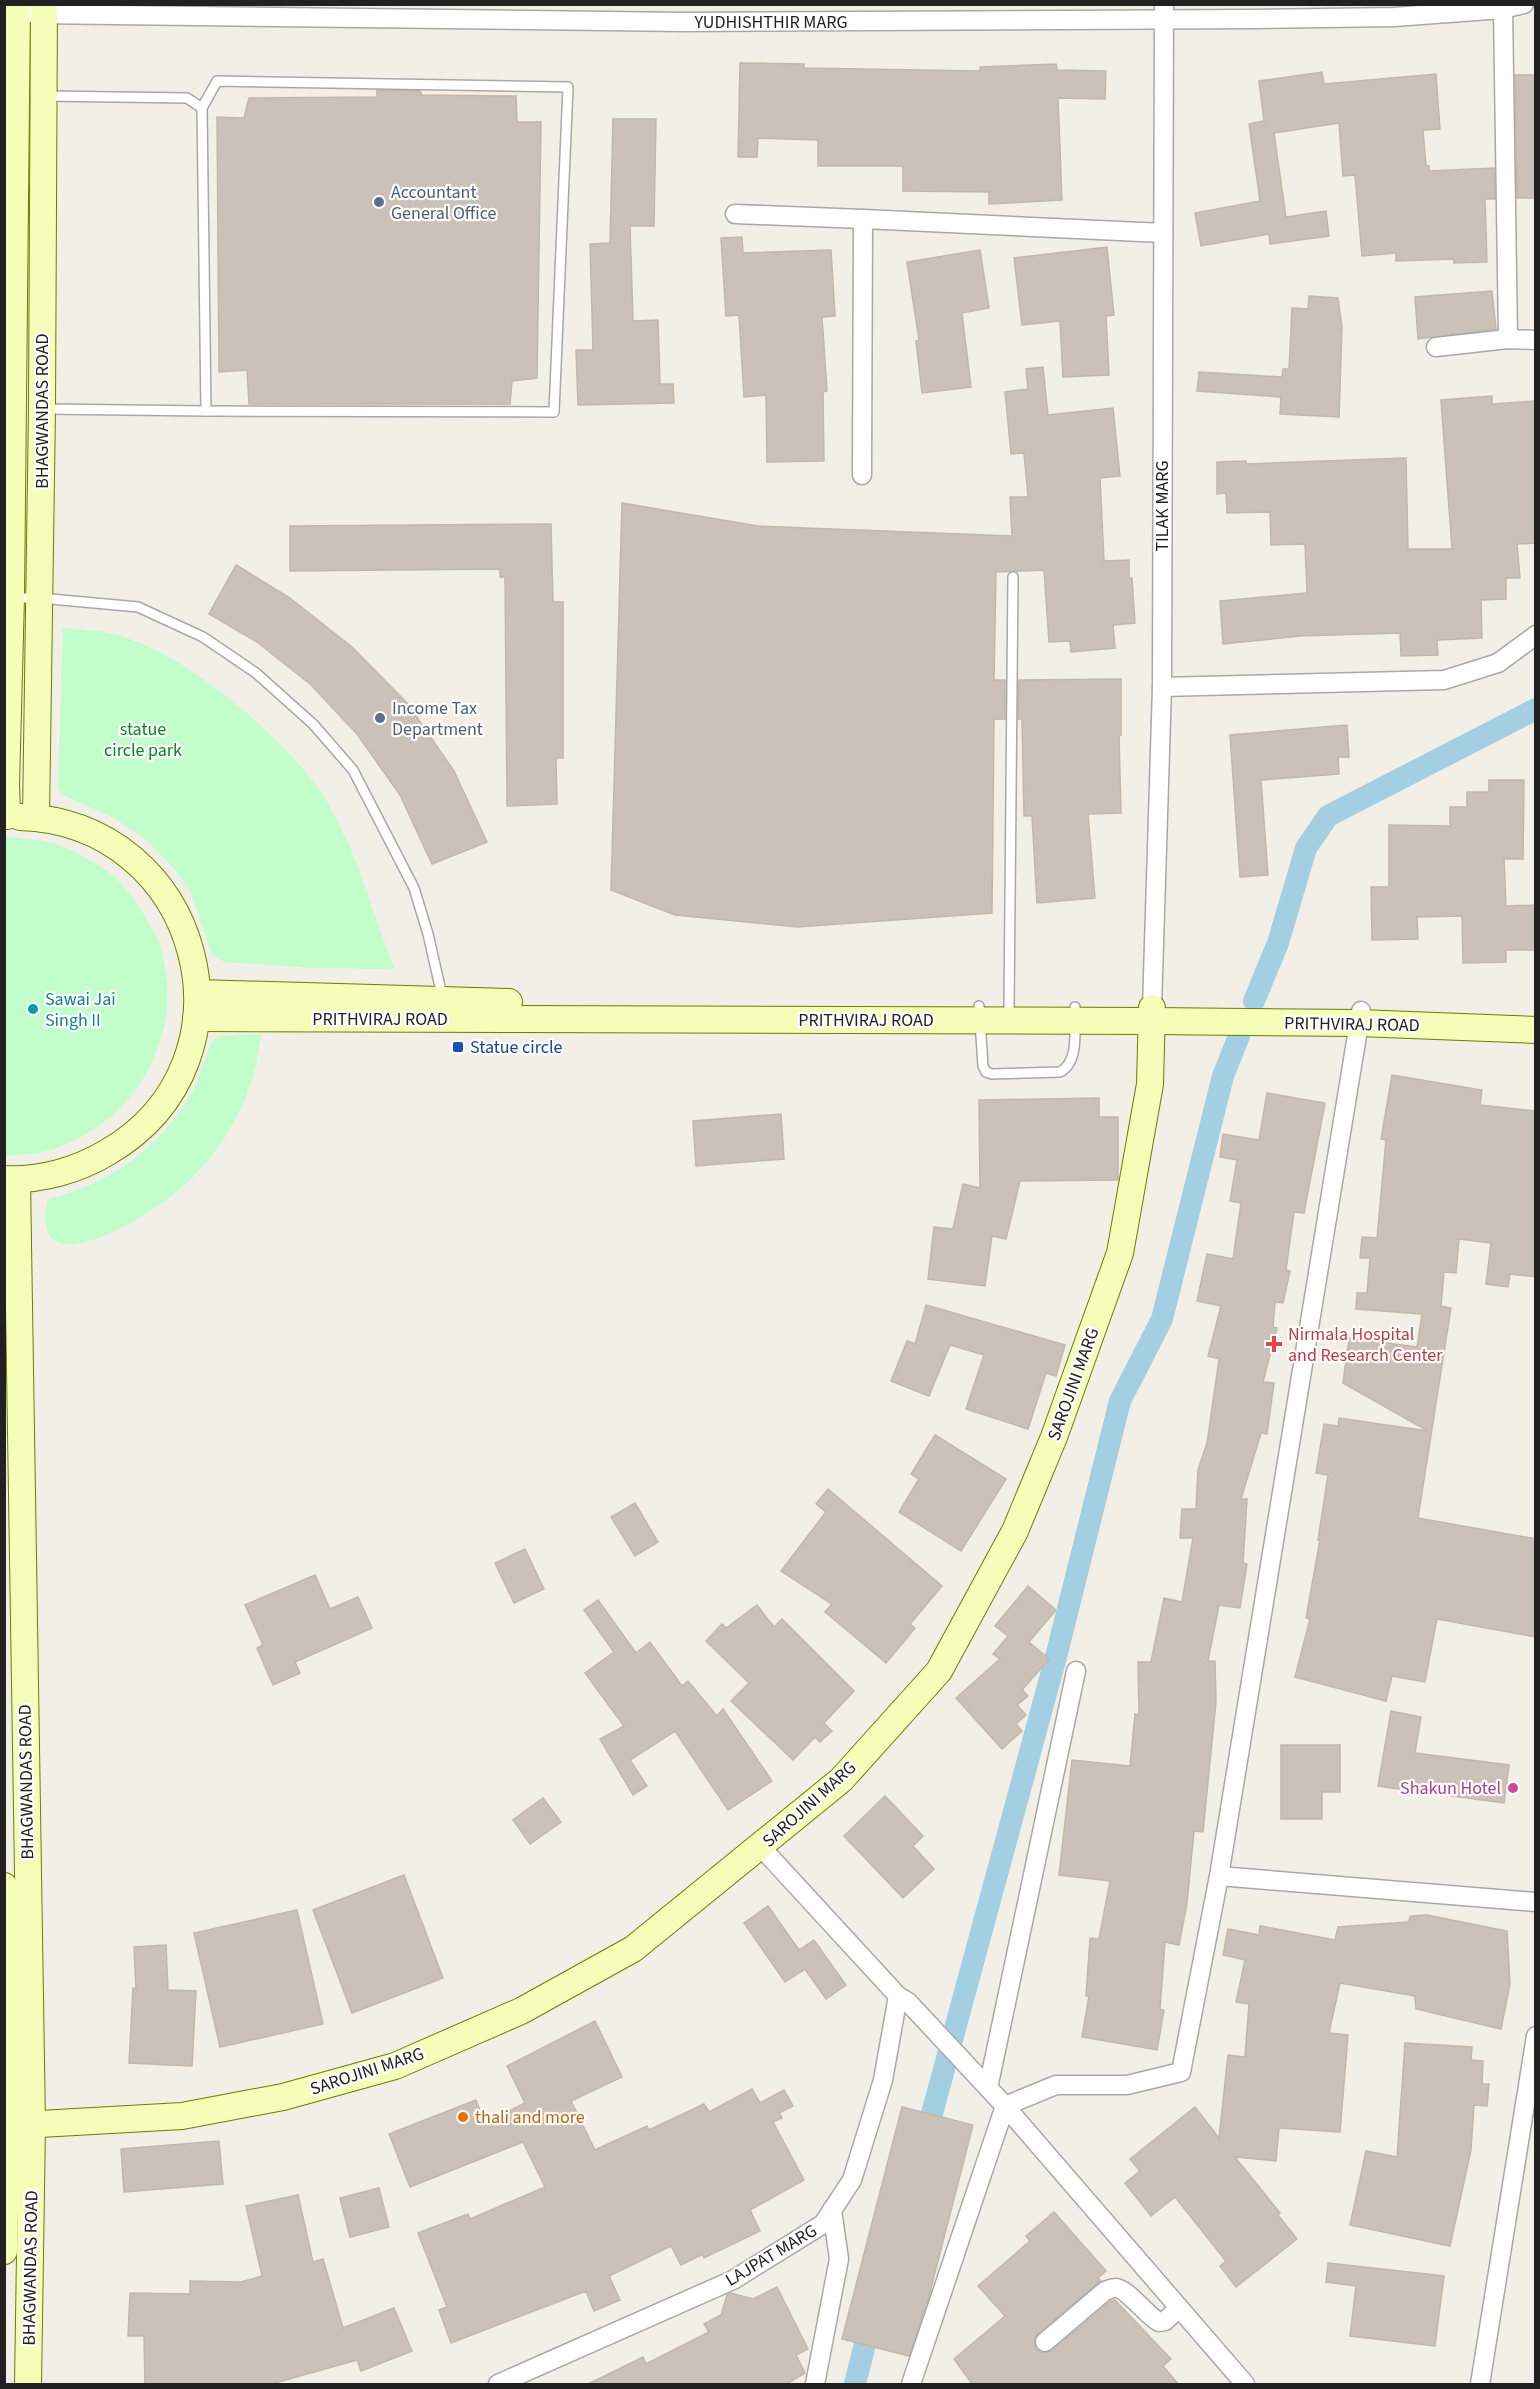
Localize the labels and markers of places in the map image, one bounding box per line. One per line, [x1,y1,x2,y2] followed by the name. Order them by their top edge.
[391,180,496,226] place label: Accountant General Office
[372,195,386,209] marker: Accountant General Office
[392,696,483,742] place label: Income Tax Department
[373,711,387,725] marker: Income Tax Department
[45,987,116,1033] place label: Sawai Jai Singh II
[26,1002,40,1016] marker: Sawai Jai Singh II
[470,1035,563,1060] place label: Statue circle
[451,1040,465,1054] marker: Statue circle
[1288,1322,1443,1368] place label: Nirmala Hospital and Research Center
[1265,1335,1283,1353] marker: Nirmala Hospital and Research Center
[1400,1776,1501,1801] place label: Shakun Hotel
[1506,1781,1520,1795] marker: Shakun Hotel
[475,2105,585,2130] place label: thali and more
[456,2110,470,2124] marker: thali and more

